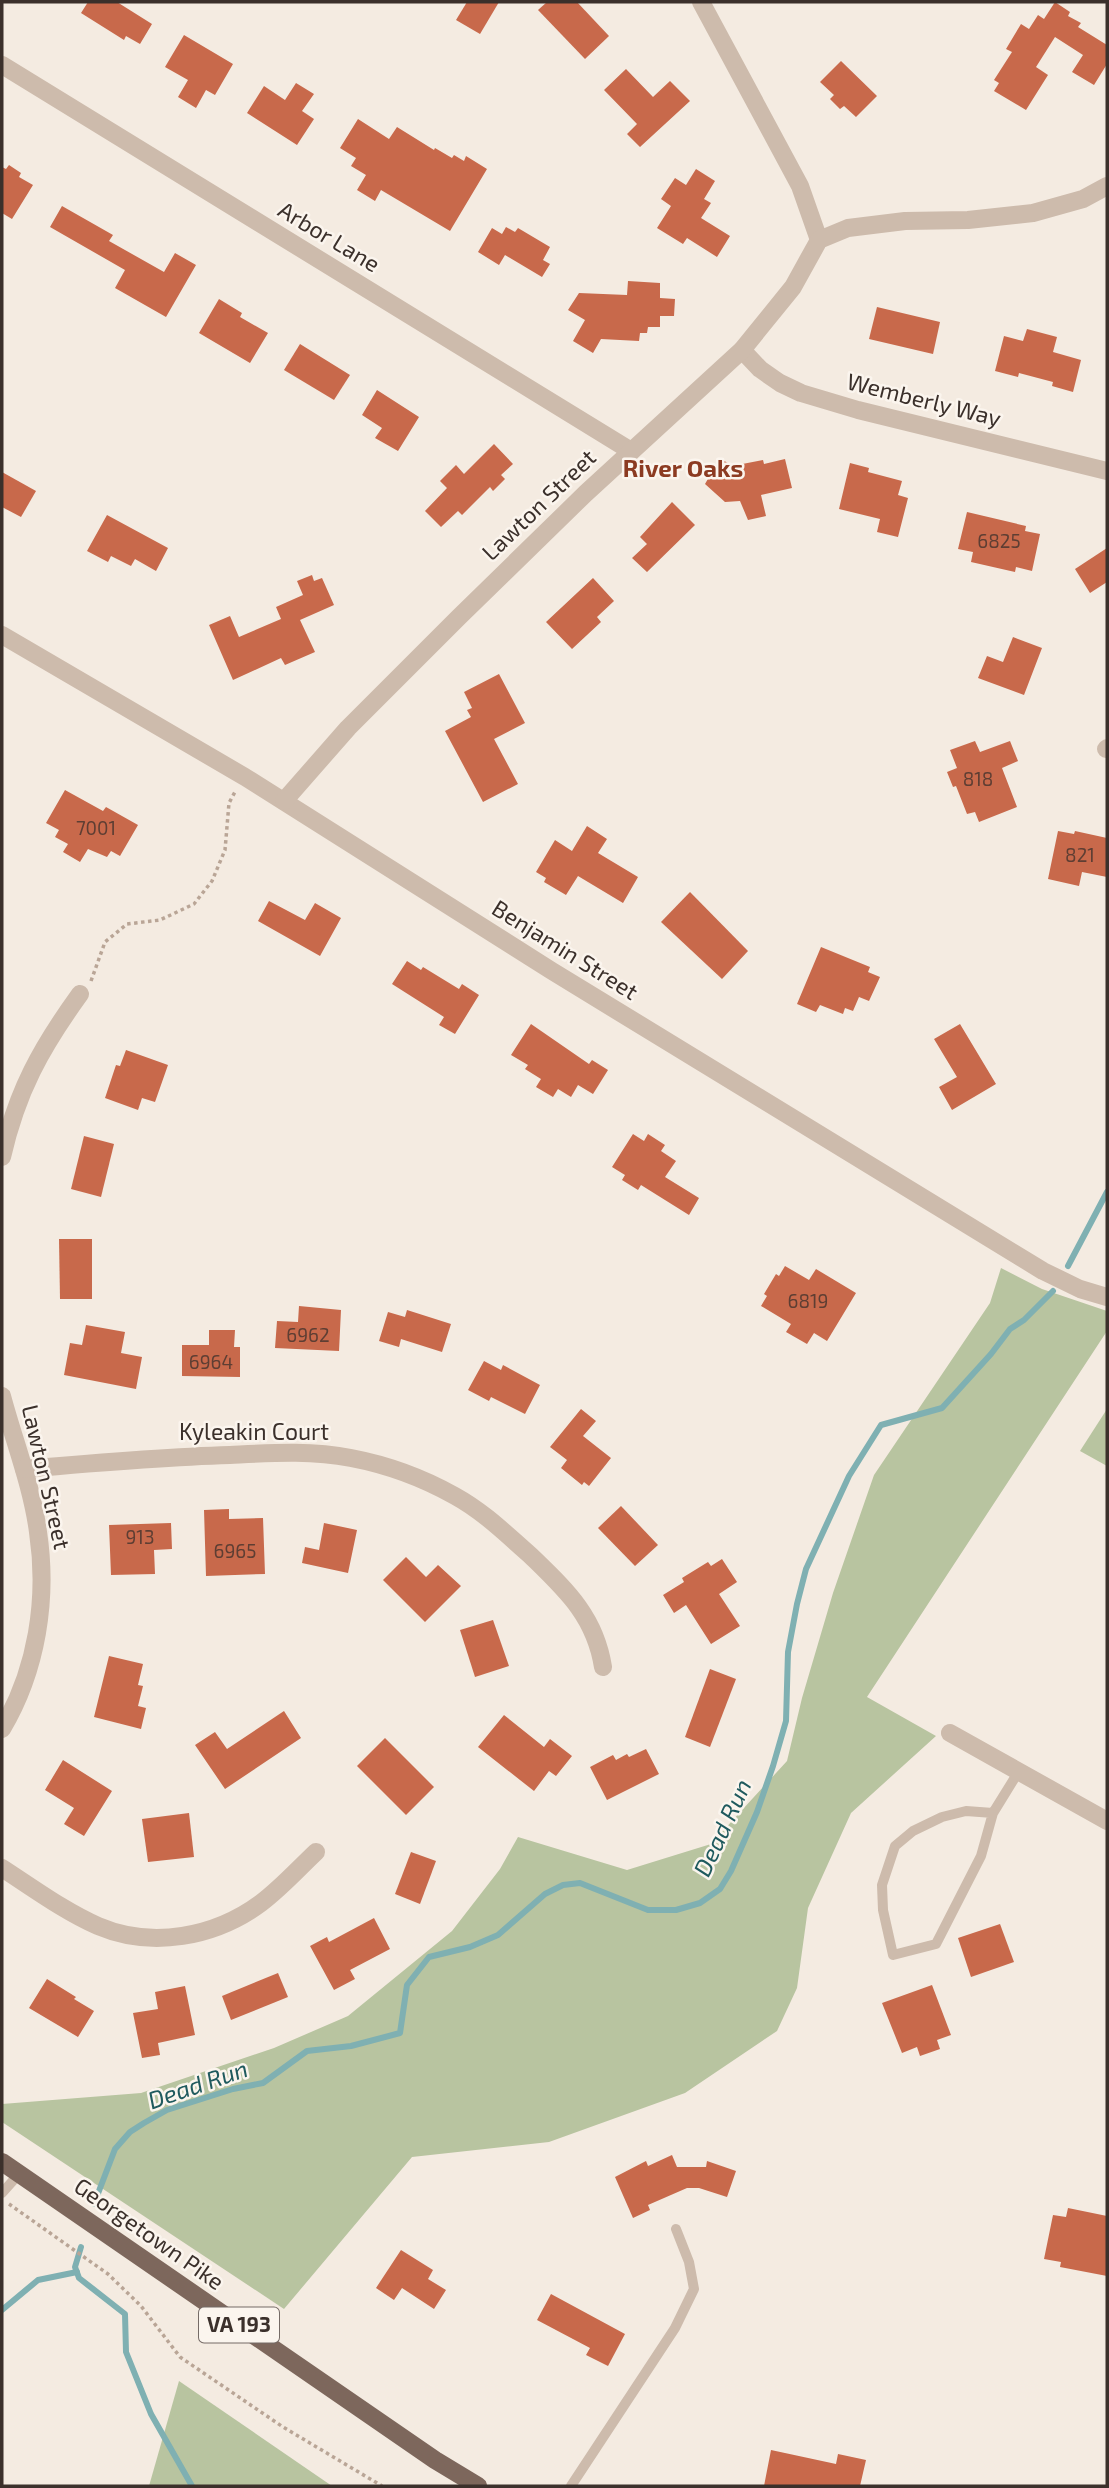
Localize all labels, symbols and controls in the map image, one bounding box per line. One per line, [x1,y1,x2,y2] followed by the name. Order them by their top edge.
[274,195,385,277] street label: Arbor Lane
[844,366,1004,432] street label: Wemberly Way
[475,443,601,566] street label: Lawton Street
[623,453,743,482] district label: River Oaks
[977,529,1021,552] house number: 6825
[963,767,993,790] house number: 818
[76,816,116,839] house number: 7001
[1065,843,1095,866] house number: 821
[487,893,644,1005] street label: Benjamin Street
[788,1289,828,1312] house number: 6819
[286,1323,330,1346] house number: 6962
[189,1350,233,1373] house number: 6964
[17,1402,77,1552] street label: Lawton Street
[179,1417,329,1445] street label: Kyleakin Court
[126,1525,155,1548] house number: 913
[214,1539,256,1562] house number: 6965
[687,1774,757,1881] water label: Dead Run
[144,2053,251,2114] water label: Dead Run
[69,2171,230,2295] street label: Georgetown Pike
[199,2308,279,2342] road number: VA 193

